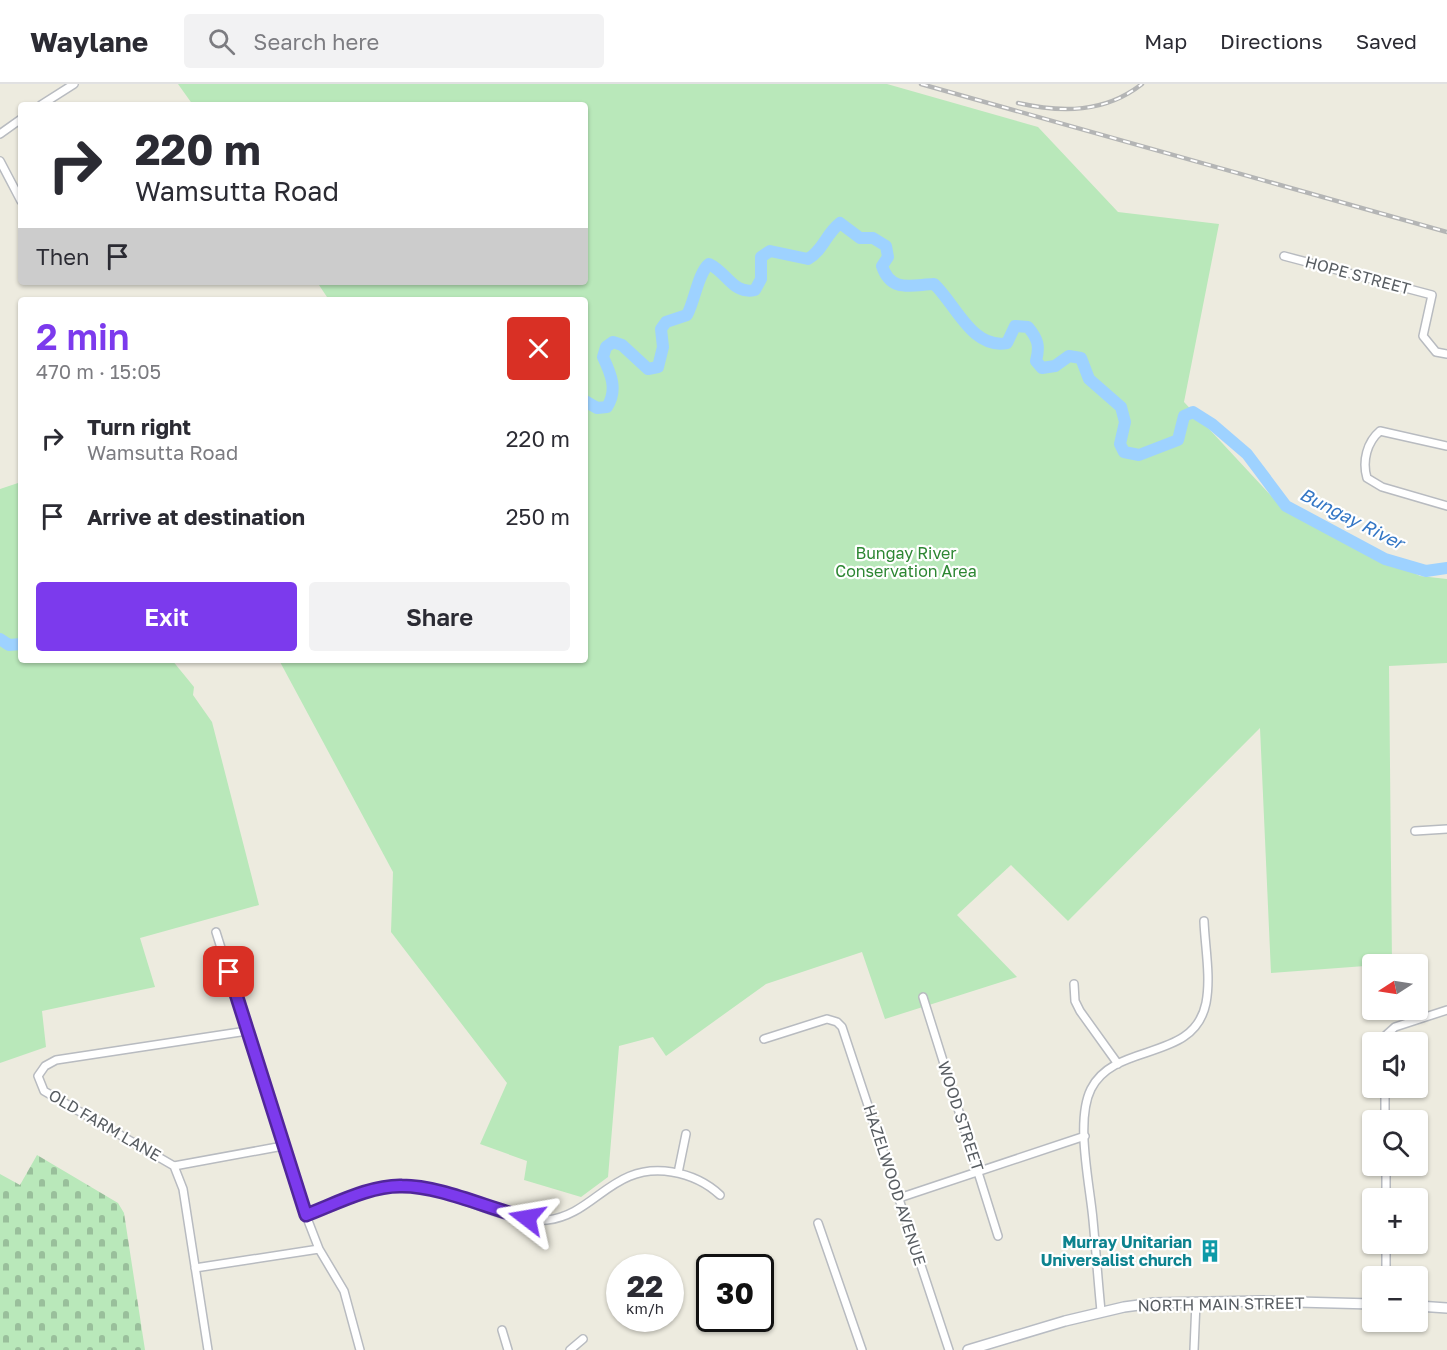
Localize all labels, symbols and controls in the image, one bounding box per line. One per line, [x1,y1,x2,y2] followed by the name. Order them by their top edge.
[184,14,604,68] search box
[30,25,148,58] text: Waylane
[205,25,238,58] icon: search
[253,28,379,55] text: Search here
[1144,28,1187,54] text: Map
[1220,28,1323,54] text: Directions
[1356,28,1417,54] text: Saved
[135,124,261,174] text: 220 m
[36,126,114,204] icon: right
[135,175,339,207] text: Wamsutta Road
[101,240,134,273] icon: arrive
[36,243,89,270] text: Then
[1303,251,1413,299] street label: HOPE STREET
[36,315,130,358] text: 2 min
[507,317,570,380] button: close
[36,359,161,383] text: 470 m · 15:05
[87,413,191,440] text: Turn right
[36,422,69,455] icon: right
[506,425,570,452] text: 220 m
[87,440,238,464] text: Wamsutta Road
[1296,482,1410,555] water label: Bungay River
[36,500,69,533] icon: arrive
[87,503,305,530] text: Arrive at destination
[506,503,570,530] text: 250 m
[835,543,977,581] park label: Bungay River Conservation Area
[36,582,297,651] button: Exit
[309,582,570,651] button: Share
[203,946,254,997] pin
[1362,954,1428,1020] north arrow
[1362,954,1428,1332] map controls
[212,955,245,988] icon: arrive
[1362,1032,1428,1098] button: sound
[934,1058,988,1174] street label: WOOD STREET
[45,1085,165,1165] street label: OLD FARM LANE
[860,1102,930,1268] street label: HAZELWOOD AVENUE
[1362,1110,1428,1176] button: search
[495,1186,559,1250] position arrow
[1362,1188,1428,1254] button: +
[1041,1232,1192,1270] place label: Murray Unitarian Universalist church
[1197,1238,1223,1264] building icon: Murray Unitarian Universalist church
[696,1254,774,1332] speed limit sign: 30
[1362,1266,1428,1332] button: −
[627,1268,663,1304] text: 22
[1137,1293,1305,1315] street label: NORTH MAIN STREET
[626,1299,664,1317] text: km/h

